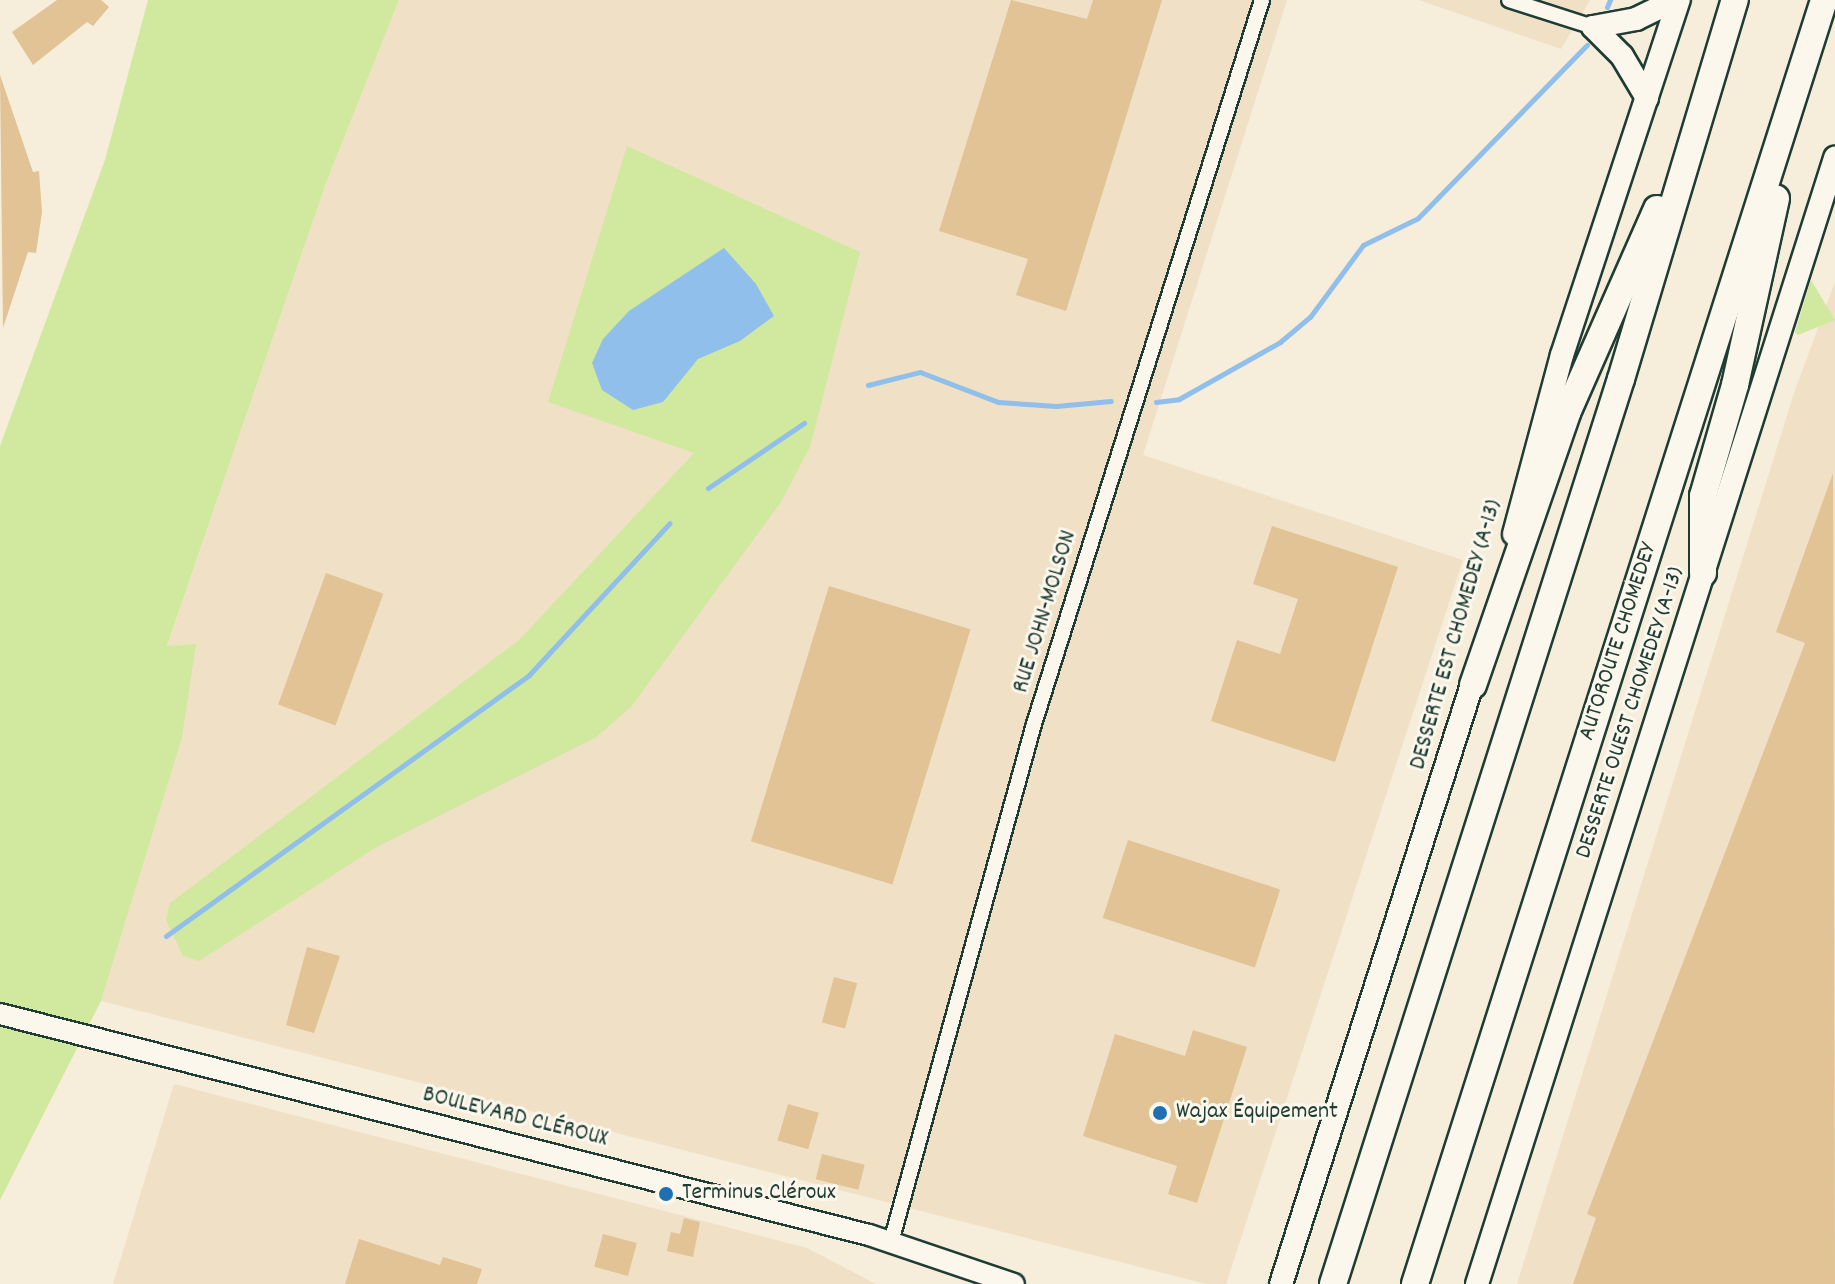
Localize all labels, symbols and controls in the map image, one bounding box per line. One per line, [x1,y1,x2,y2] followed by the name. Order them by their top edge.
[1405,497,1509,773] street label: DESSERTE EST CHOMEDEY (A-13)
[1008,527,1084,697] street label: RUE JOHN-MOLSON
[1573,540,1665,744] street label: AUTOROUTE CHOMEDEY
[1570,564,1692,862] street label: DESSERTE OUEST CHOMEDEY (A-13)
[419,1081,611,1155] street label: BOULEVARD CLÉROUX
[1176,1099,1338,1127] place label: Wajax Équipement
[1151,1104,1169,1122] marker: Wajax Équipement
[682,1180,836,1208] place label: Terminus Cléroux
[657,1185,675,1203] marker: Terminus Cléroux

